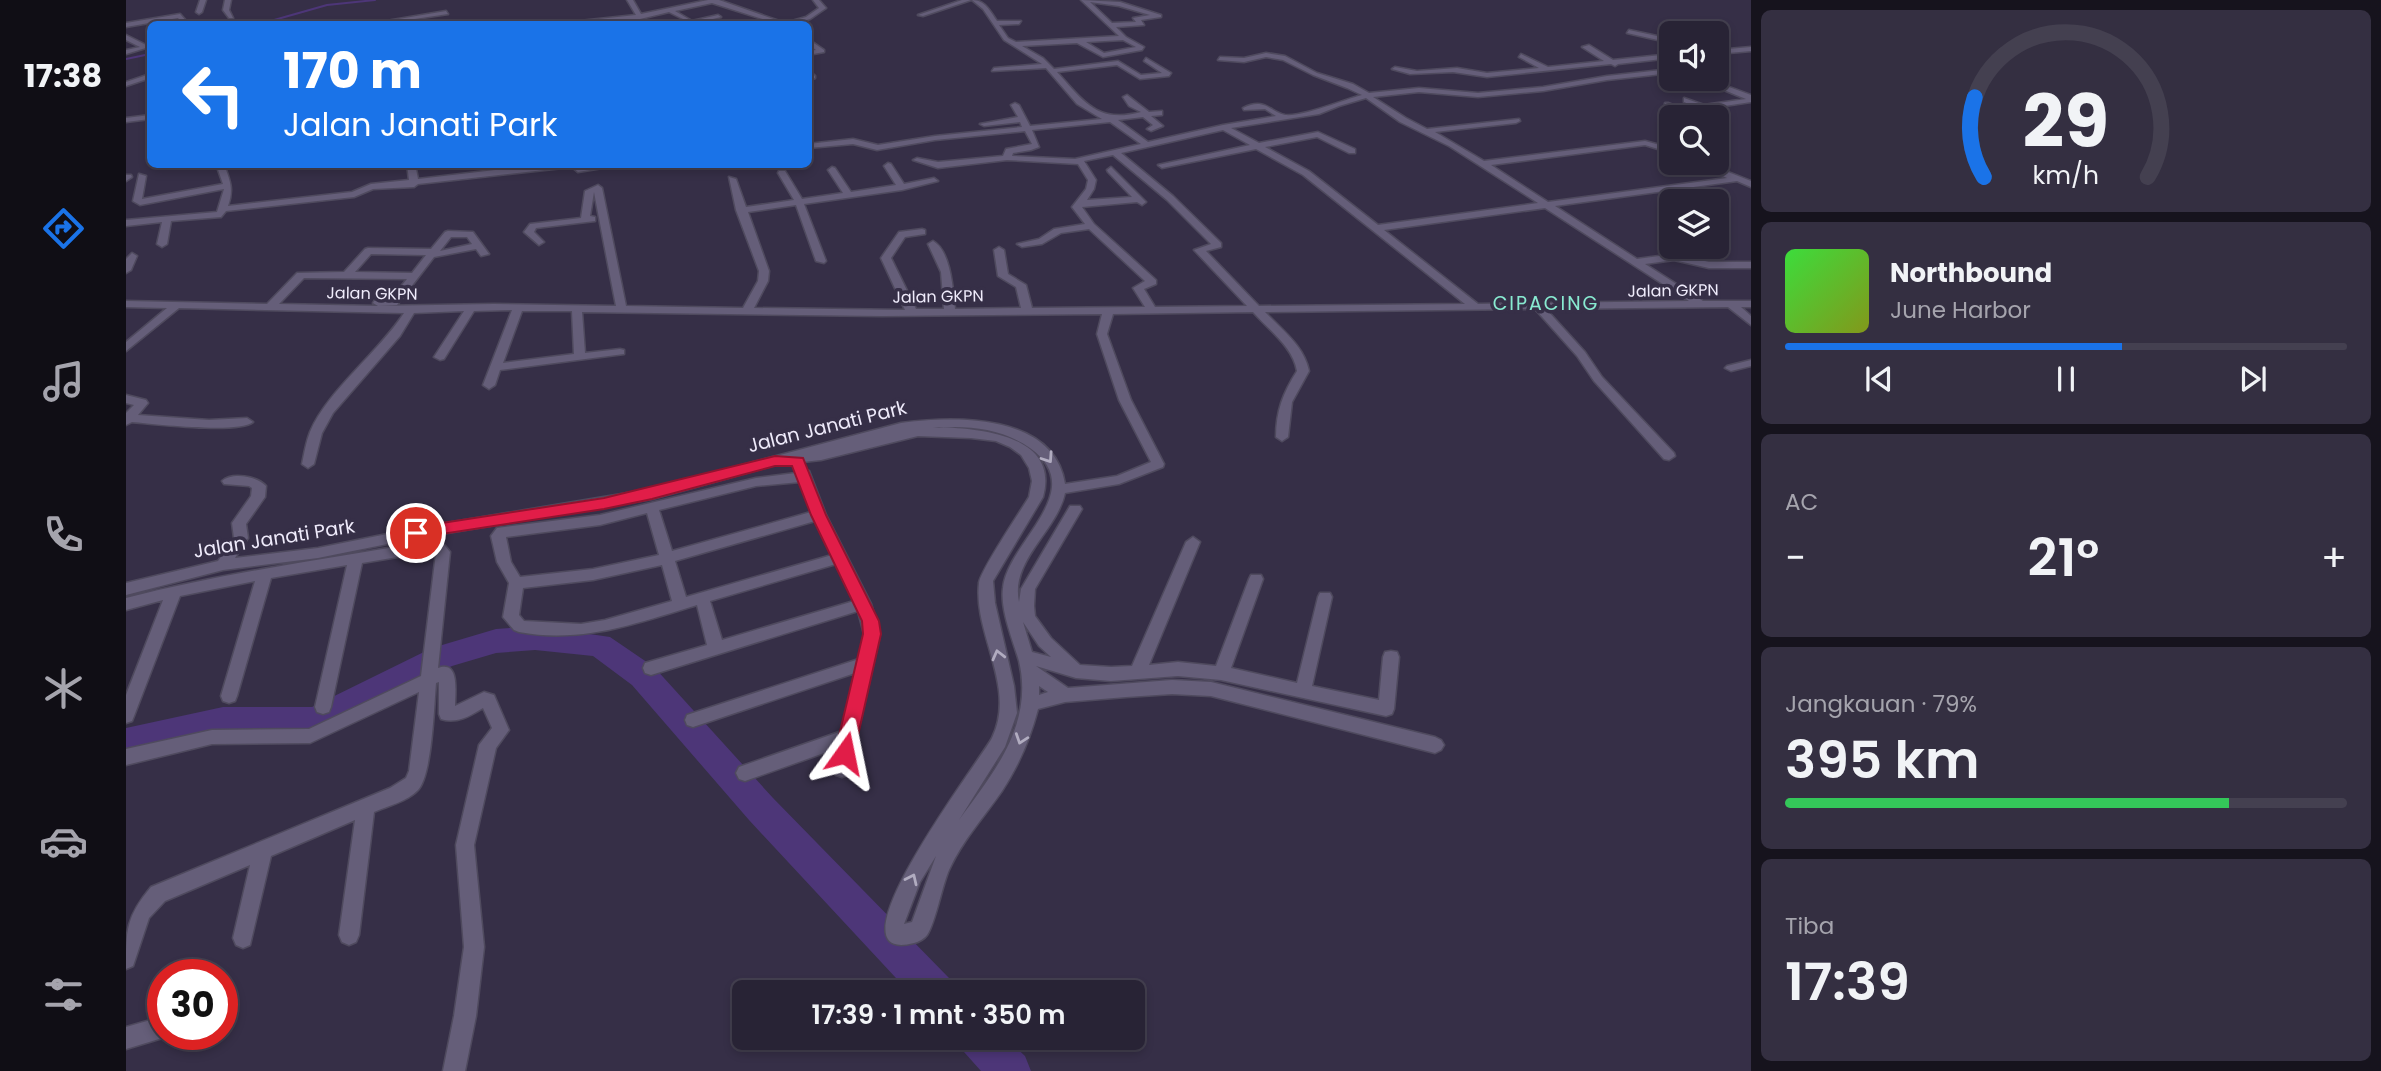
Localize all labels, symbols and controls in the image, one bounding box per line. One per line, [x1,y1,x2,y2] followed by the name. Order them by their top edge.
[1659,21,1729,259] map controls
[1659,21,1729,91] button: sound
[283,37,422,105] text: 170 m
[168,49,259,140] icon: left
[24,53,102,98] text: 17:38
[2023,71,2109,172] text: 29
[283,102,557,147] text: Jalan Janati Park
[1659,105,1729,175] button: search
[2033,158,2099,193] text: km/h
[1659,189,1729,259] button: layers
[39,204,88,253] icon: directions
[1890,255,2052,291] text: Northbound
[1627,278,1719,303] street label: Jalan GKPN
[326,281,418,306] street label: Jalan GKPN
[892,284,984,309] street label: Jalan GKPN
[1493,290,1599,317] district label: CIPACING
[1890,294,2031,326] text: June Harbor
[39,357,88,406] icon: music
[1860,360,1898,398] icon: previous
[2047,360,2085,398] icon: pause
[2234,360,2272,398] icon: next
[745,394,910,459] street label: Jalan Janati Park
[1040,450,1052,463] one-way arrow
[1785,486,1818,518] text: AC
[386,503,446,563] pin
[39,510,88,559] icon: phone
[191,512,357,565] street label: Jalan Janati Park
[397,514,435,552] icon: arrive
[2028,521,2099,594] text: 21°
[1785,531,1806,584] text: −
[2321,531,2347,584] text: +
[991,649,1006,661] one-way arrow
[39,664,88,713] icon: climate
[1785,688,1977,720] text: Jangkauan · 79%
[808,716,882,790] position arrow
[1785,723,1979,796] text: 395 km
[1015,733,1029,745] one-way arrow
[39,817,88,866] icon: car
[904,874,918,886] one-way arrow
[1785,910,1834,942] text: Tiba
[1785,945,1910,1018] text: 17:39
[147,959,238,1050] speed limit sign: 30
[39,970,88,1019] icon: filters
[812,997,1065,1033] text: 17:39 · 1 mnt · 350 m

